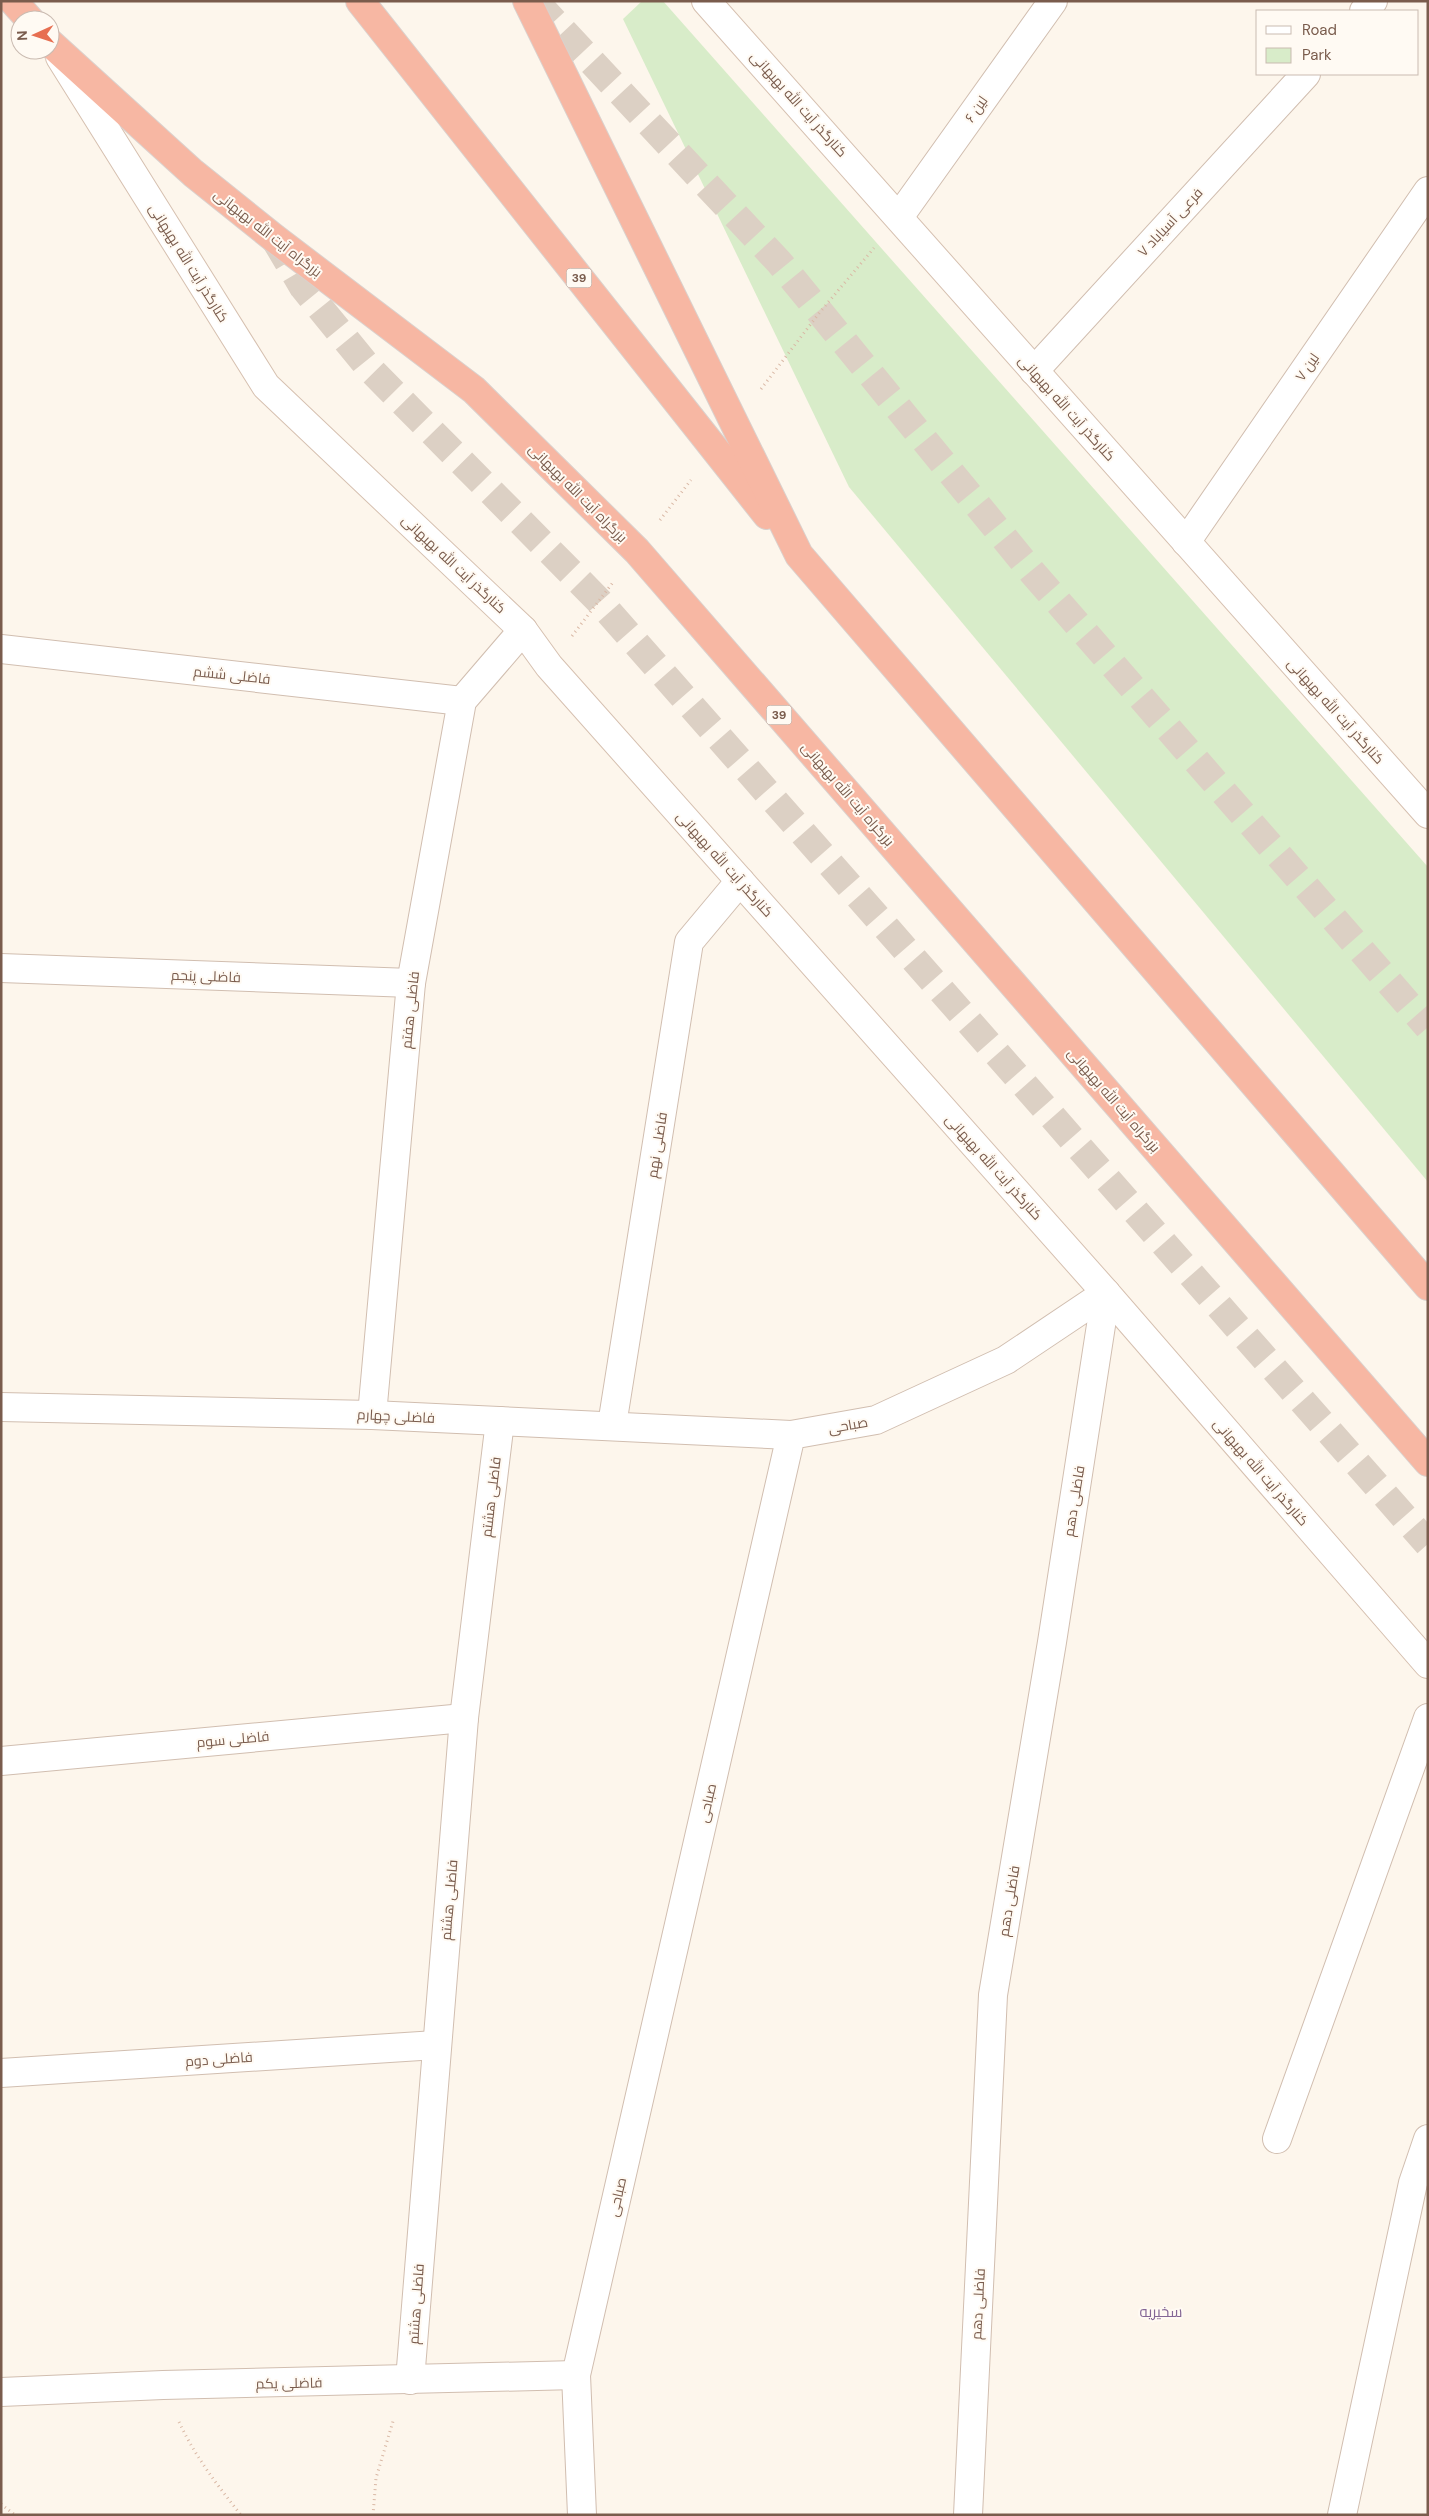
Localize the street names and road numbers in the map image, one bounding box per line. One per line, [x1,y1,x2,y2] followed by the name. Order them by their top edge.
[747,47,851,161] street label: کنارگذر آیت الله بهبهانی
[961,92,991,126] street label: لین ۶
[1133,184,1207,260] street label: ۷ فرعی آسیاباد
[210,185,326,281] street label: بزرگراه آیت الله بهبهانی
[145,200,233,326] street label: کنارگذر آیت الله بهبهانی
[566,268,592,288] road number: 39
[1291,349,1323,385] street label: لین ۷
[1015,351,1119,465] street label: کنارگذر آیت الله بهبهانی
[525,440,631,546] street label: بزرگراه آیت الله بهبهانی
[398,511,510,617] street label: کنارگذر آیت الله بهبهانی
[1284,654,1388,768] street label: کنارگذر آیت الله بهبهانی
[192,662,271,689] street label: فاضلی ششم
[766,706,792,724] road number: 39
[798,738,898,850] street label: بزرگراه آیت الله بهبهانی
[673,807,777,921] street label: کنارگذر آیت الله بهبهانی
[171,966,241,987] street label: فاضلی پنجم
[397,970,424,1050] street label: فاضلی هفتم
[1064,1044,1164,1156] street label: بزرگراه آیت الله بهبهانی
[942,1110,1046,1224] street label: کنارگذر آیت الله بهبهانی
[643,1111,672,1180] street label: فاضلی نهم
[356,1405,435,1428] street label: فاضلی چهارم
[827,1413,869,1437] street label: صباحی
[1209,1415,1313,1529] street label: کنارگذر آیت الله بهبهانی
[477,1456,506,1538] street label: فاضلی هشتم
[1060,1464,1089,1538] street label: فاضلی دهم
[196,1727,270,1752] street label: فاضلی سوم
[694,1782,720,1824] street label: صباحی
[437,1859,462,1941] street label: فاضلی هشتم
[995,1864,1024,1938] street label: فاضلی دهم
[185,2048,253,2071] street label: فاضلی دوم
[604,2176,630,2218] street label: صباحی
[404,2263,429,2345] street label: فاضلی هشتم
[967,2268,990,2340] street label: فاضلی دهم
[256,2373,323,2394] street label: فاضلی یکم

